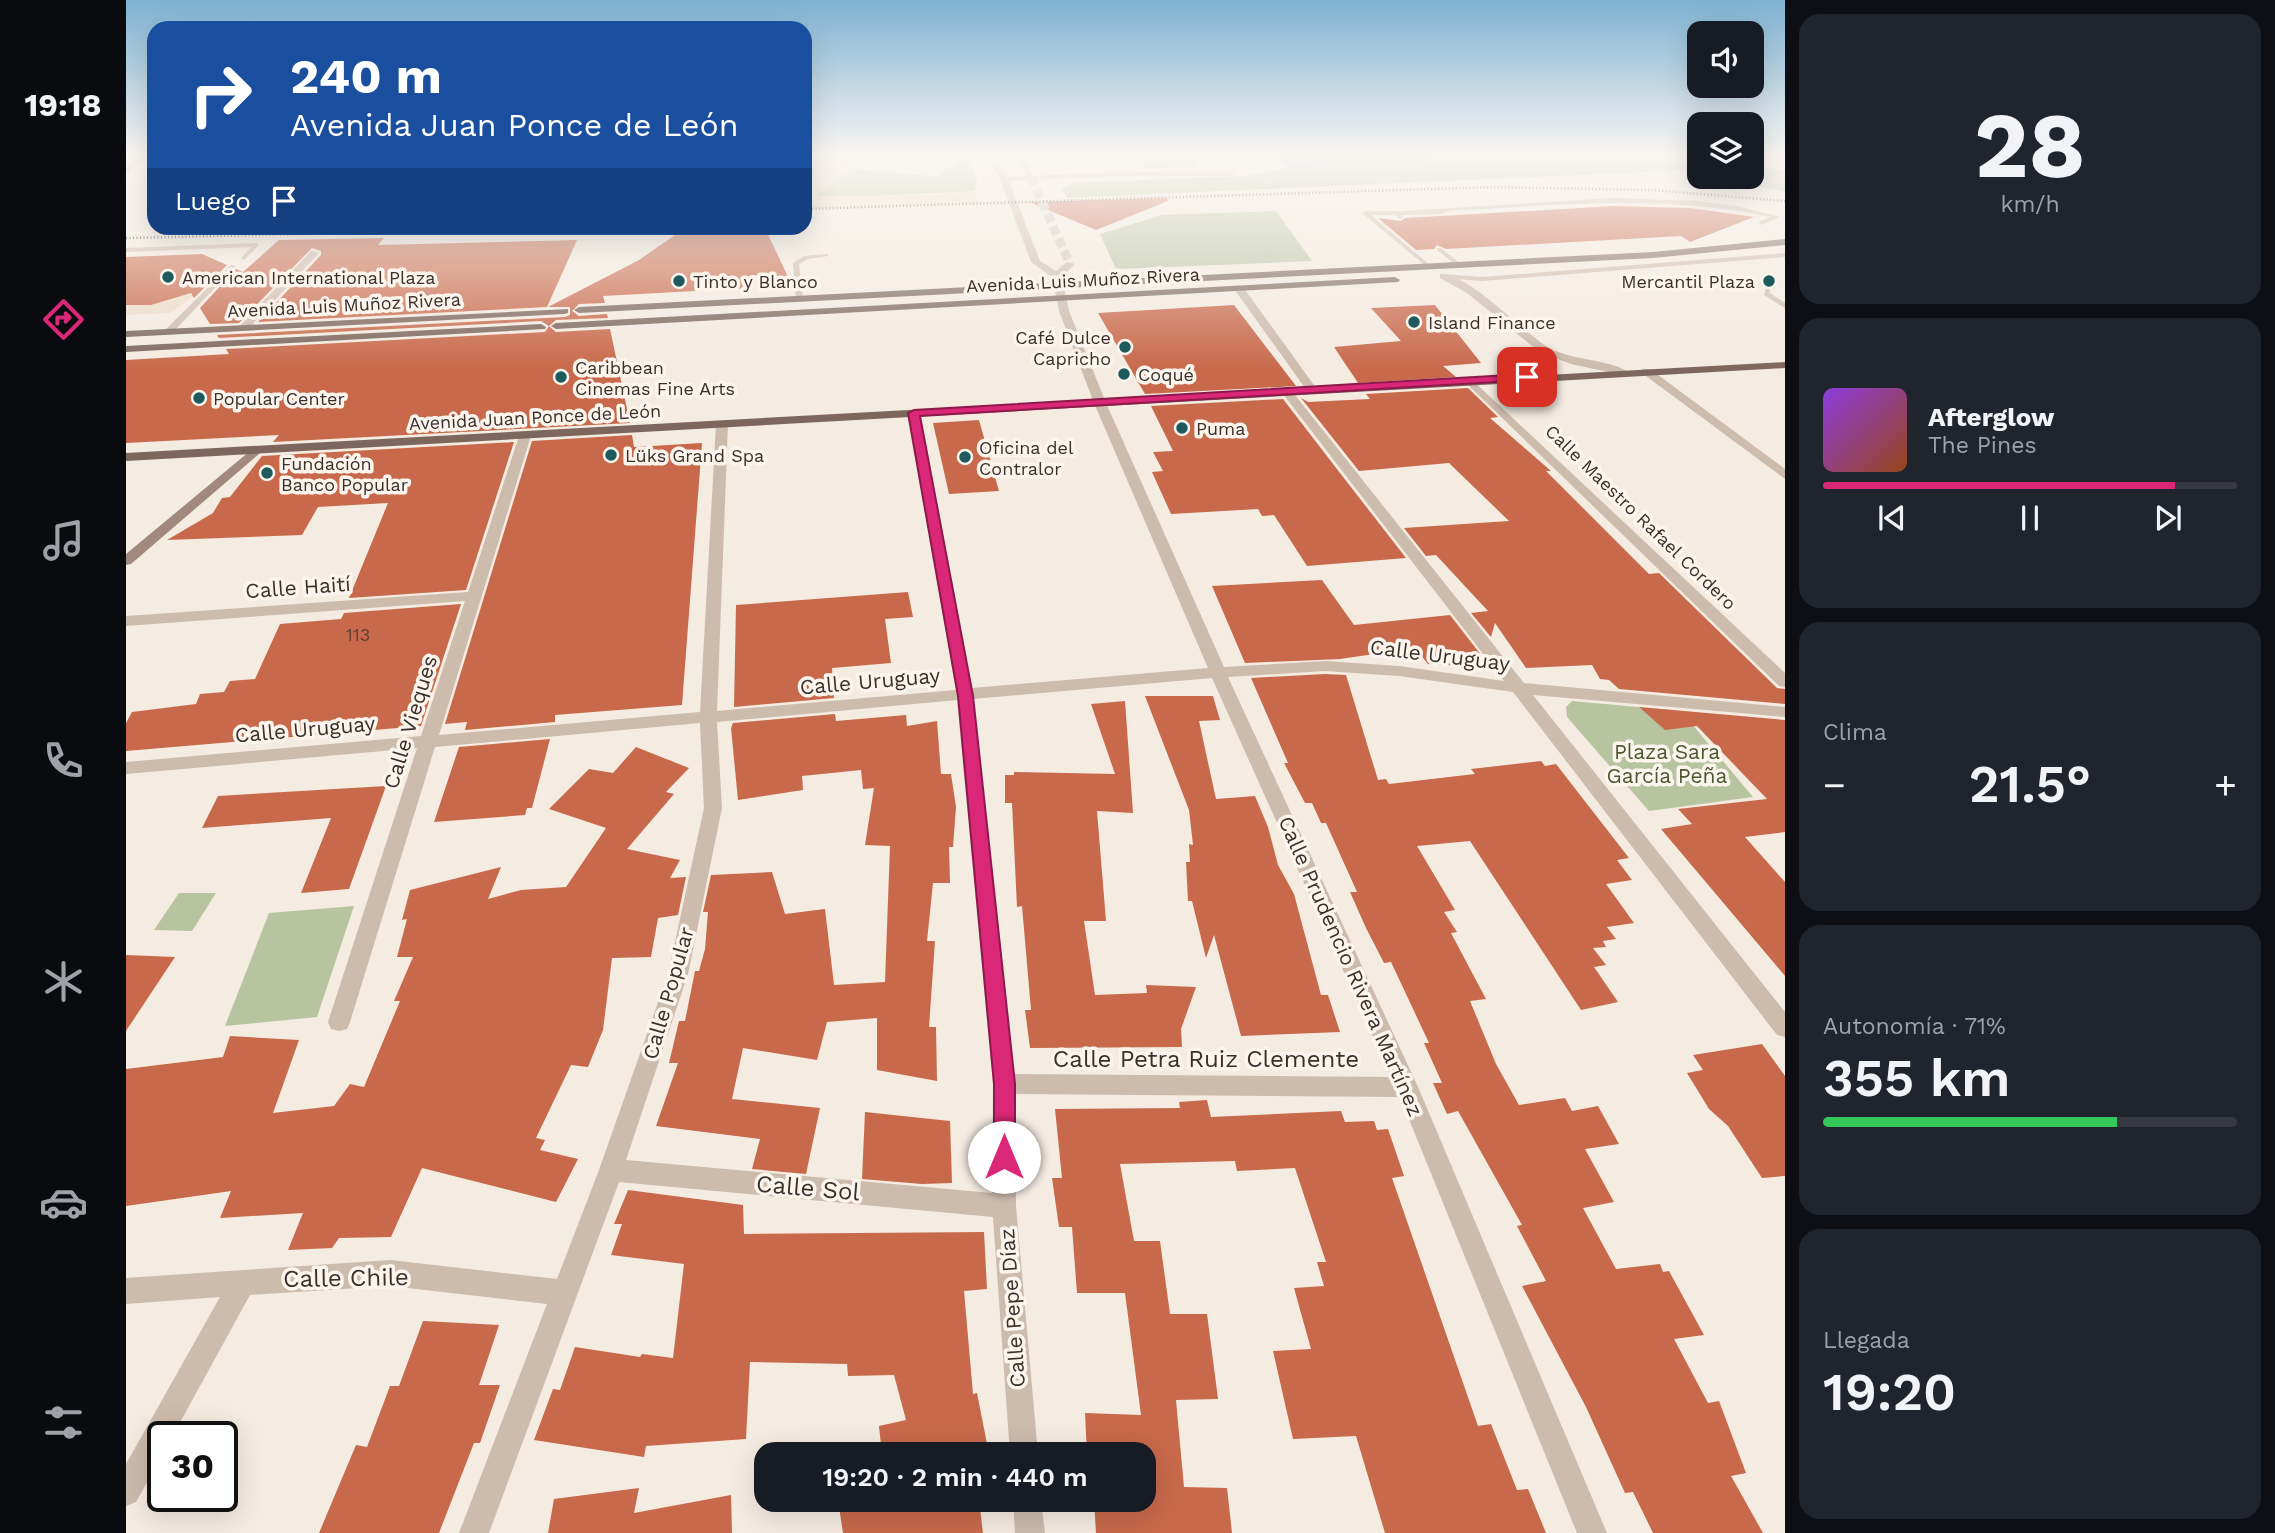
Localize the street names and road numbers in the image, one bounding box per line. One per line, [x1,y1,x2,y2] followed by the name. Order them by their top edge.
[966,263,1200,297] street label: Avenida Luis Muñoz Rivera
[227,288,461,322] street label: Avenida Luis Muñoz Rivera
[408,400,662,434] street label: Avenida Juan Ponce de León
[1541,420,1741,614] street label: Calle Maestro Rafael Cordero
[244,571,352,603] street label: Calle Haití
[1369,634,1512,676] street label: Calle Uruguay
[378,652,442,792] street label: Calle Vieques
[799,662,941,700] street label: Calle Uruguay
[234,710,376,748] street label: Calle Uruguay
[1273,812,1429,1120] street label: Calle Prudencio Rivera Martínez
[637,923,699,1062] street label: Calle Popular
[1053,1045,1359,1073] street label: Calle Petra Ruiz Clemente
[755,1170,862,1207] street label: Calle Sol
[994,1228,1030,1388] street label: Calle Pepe Díaz
[283,1263,409,1293] street label: Calle Chile

